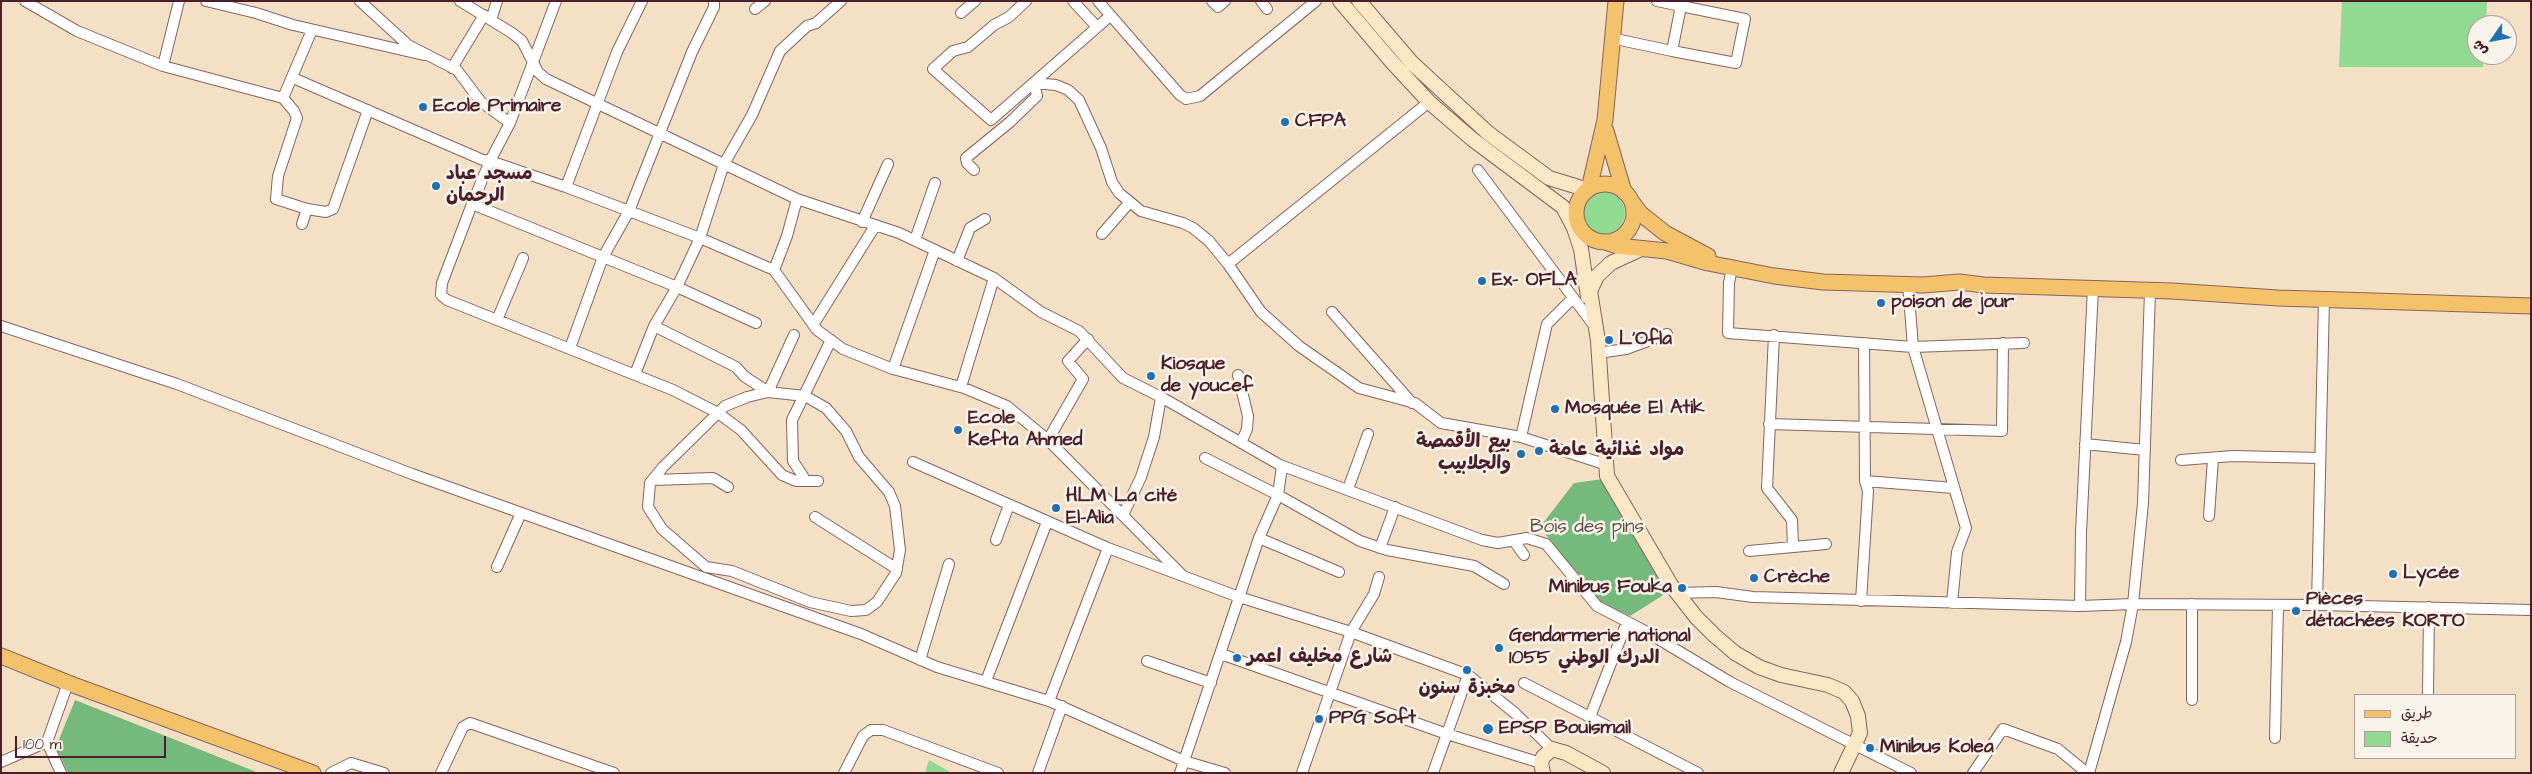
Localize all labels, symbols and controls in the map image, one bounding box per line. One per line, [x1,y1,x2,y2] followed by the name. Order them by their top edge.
[2467,15,2517,65] north arrow
[2468,36,2493,60] text: ش
[433,96,561,118] place label: Ecole Primaire
[417,101,429,113] marker: Ecole Primaire
[1295,111,1346,133] place label: CFPA
[1279,116,1291,128] marker: CFPA
[446,164,532,208] place label: مسجد عباد الرحمان
[430,180,442,192] marker: مسجد عباد الرحمان
[1492,270,1577,292] place label: Ex- OFLA
[1476,275,1488,287] marker: Ex- OFLA
[1891,292,2014,314] place label: poison de jour
[1875,297,1887,309] marker: poison de jour
[1619,329,1672,351] place label: L'Ofla
[1603,334,1615,346] marker: L'Ofla
[1161,354,1253,398] place label: Kiosque de youcef
[1145,370,1157,382] marker: Kiosque de youcef
[1565,398,1705,420] place label: Mosquée El Atik
[1549,403,1561,415] marker: Mosquée El Atik
[968,408,1082,452] place label: Ecole Kefta Ahmed
[952,424,964,436] marker: Ecole Kefta Ahmed
[1416,432,1511,476] place label: بيع الأقمصة والجلابيب
[1549,440,1684,462] place label: مواد غذائية عامة
[1533,445,1545,457] marker: مواد غذائية عامة
[1515,448,1527,460] marker: بيع الأقمصة والجلابيب
[1066,486,1177,530] place label: HLM La cité El-Alia
[1050,502,1062,514] marker: HLM La cité El-Alia
[1530,517,1644,539] park label: Bois des pins
[2403,563,2459,585] place label: Lycée
[1764,567,1830,589] place label: Crèche
[2387,568,2399,580] marker: Lycée
[1748,572,1760,584] marker: Crèche
[1549,577,1672,599] place label: Minibus Fouka
[1676,582,1688,594] marker: Minibus Fouka
[2306,589,2465,633] place label: Pièces détachées KORTO
[2290,605,2302,617] marker: Pièces détachées KORTO
[1509,626,1691,670] place label: Gendarmerie national 1055 الدرك الوطني
[1493,642,1505,654] marker: Gendarmerie national 1055 الدرك الوطني
[1247,647,1392,669] place label: شارع مخليف اعمر
[1231,652,1243,664] marker: شارع مخليف اعمر
[1461,664,1473,676] marker: مخبزة سنون
[1419,678,1515,700] place label: مخبزة سنون
[2354,694,2517,759] legend
[2401,703,2433,724] text: طريق
[1329,708,1416,730] place label: PPG Soft
[1313,713,1325,725] marker: PPG Soft
[1499,718,1631,740] place label: EPSP Bouismail
[1481,722,1495,736] marker: EPSP Bouismail
[18,726,169,758] scale bar
[2401,728,2438,749] text: حديقة
[23,734,62,755] text: 100 m
[1880,737,1994,759] place label: Minibus Kolea
[1864,742,1876,754] marker: Minibus Kolea

